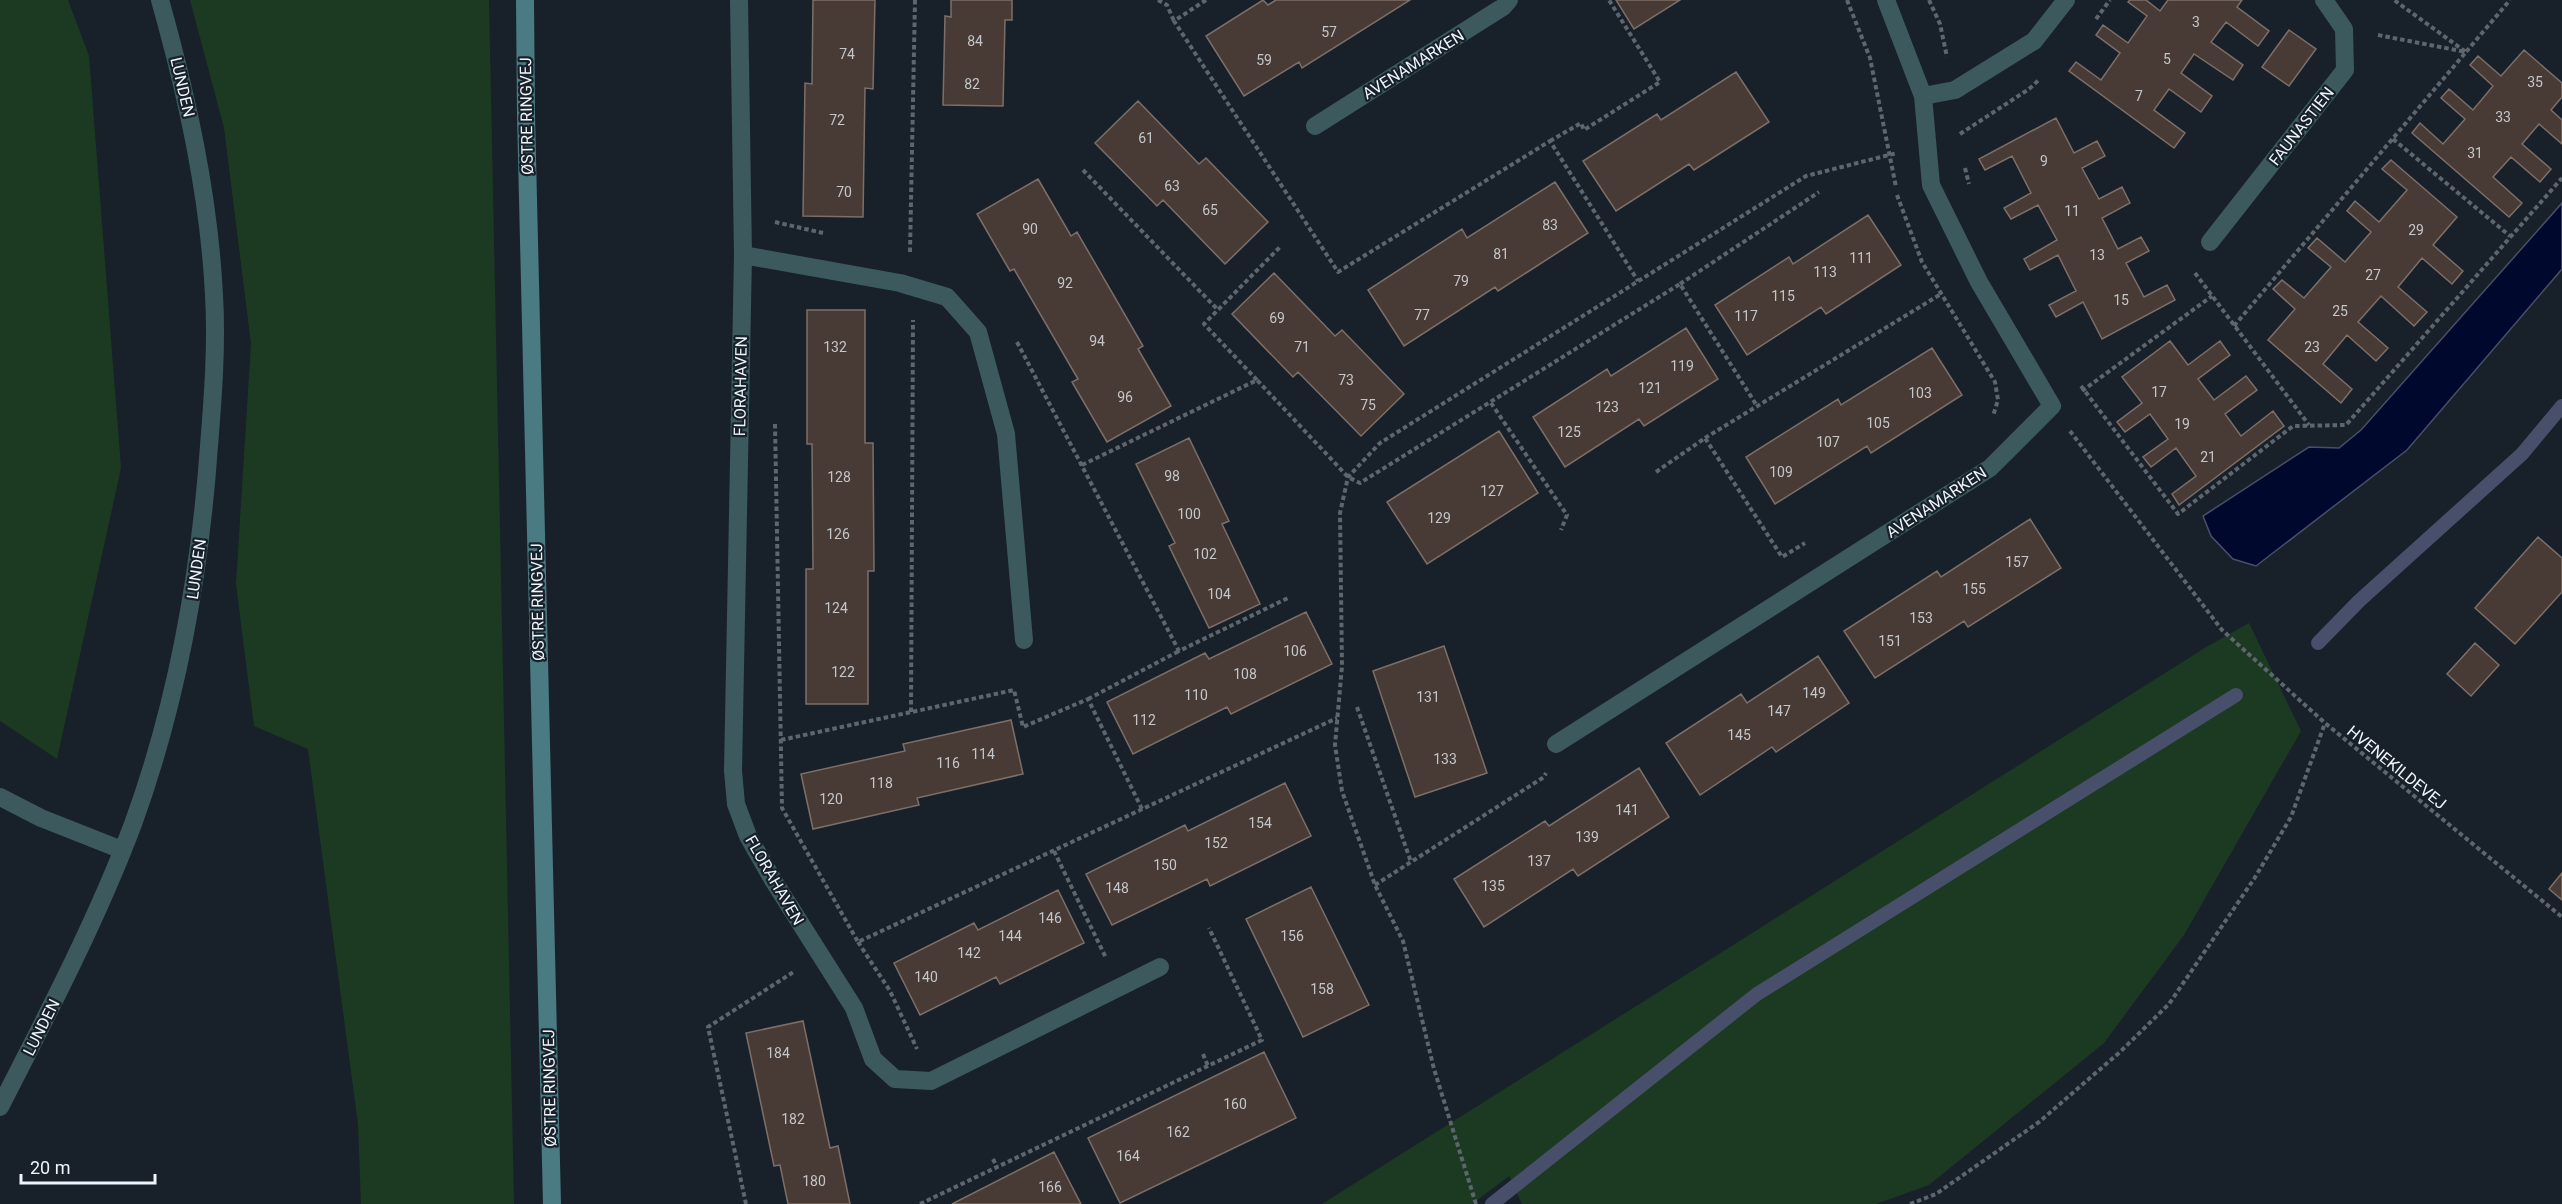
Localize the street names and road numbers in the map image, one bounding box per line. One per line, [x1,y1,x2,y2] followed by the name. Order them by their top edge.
[1359,26,1467,103] street label: AVENAMARKEN
[166,55,199,119] street label: LUNDEN
[516,57,537,175] street label: ØSTRE RINGVEJ
[2265,83,2338,169] street label: FAUNASTIEN
[730,336,751,436] street label: FLORAHAVEN
[1882,463,1990,542] street label: AVENAMARKEN
[183,538,210,601] street label: LUNDEN
[527,543,548,661] street label: ØSTRE RINGVEJ
[2343,722,2450,813] street label: HVENEKILDEVEJ
[741,832,808,928] street label: FLORAHAVEN
[19,996,64,1059] street label: LUNDEN
[539,1029,560,1147] street label: ØSTRE RINGVEJ

